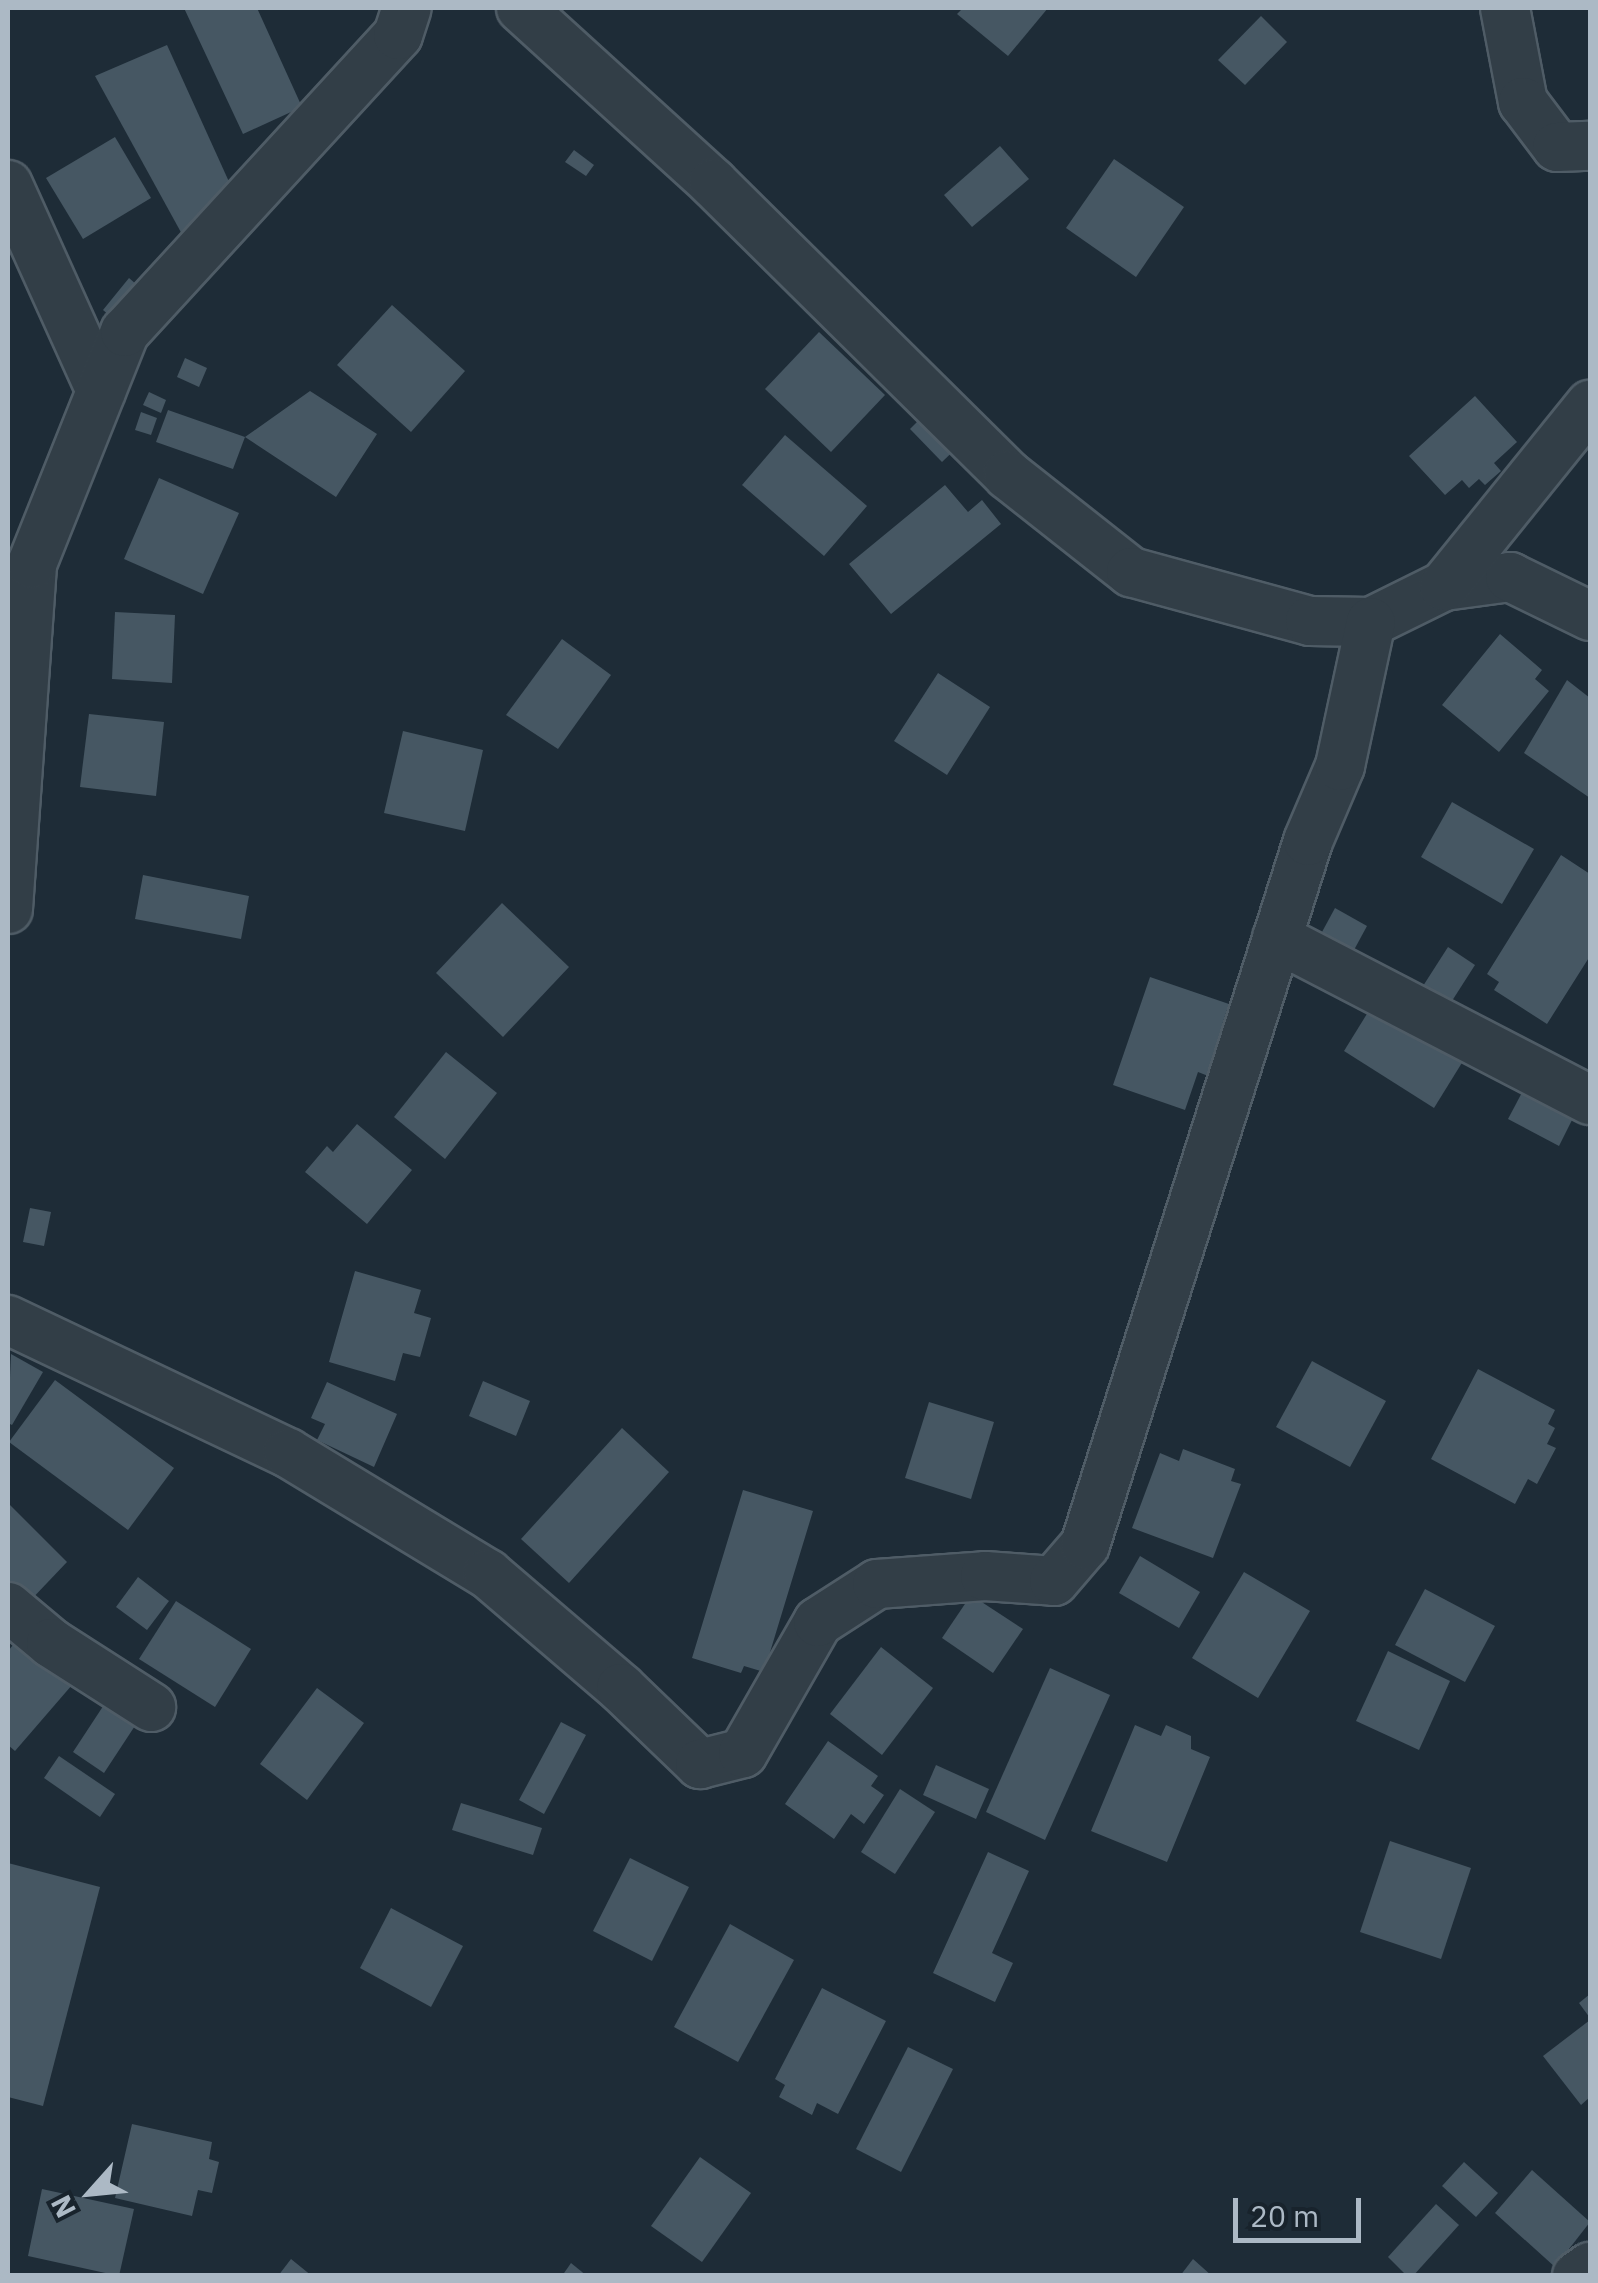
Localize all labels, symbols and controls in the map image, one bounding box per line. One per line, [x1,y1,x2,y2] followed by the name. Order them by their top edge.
[40,2143,140,2243] north arrow
[1238,2178,1366,2240] scale bar
[42,2189,84,2224] text: N
[1250,2196,1319,2235] text: 20 m

